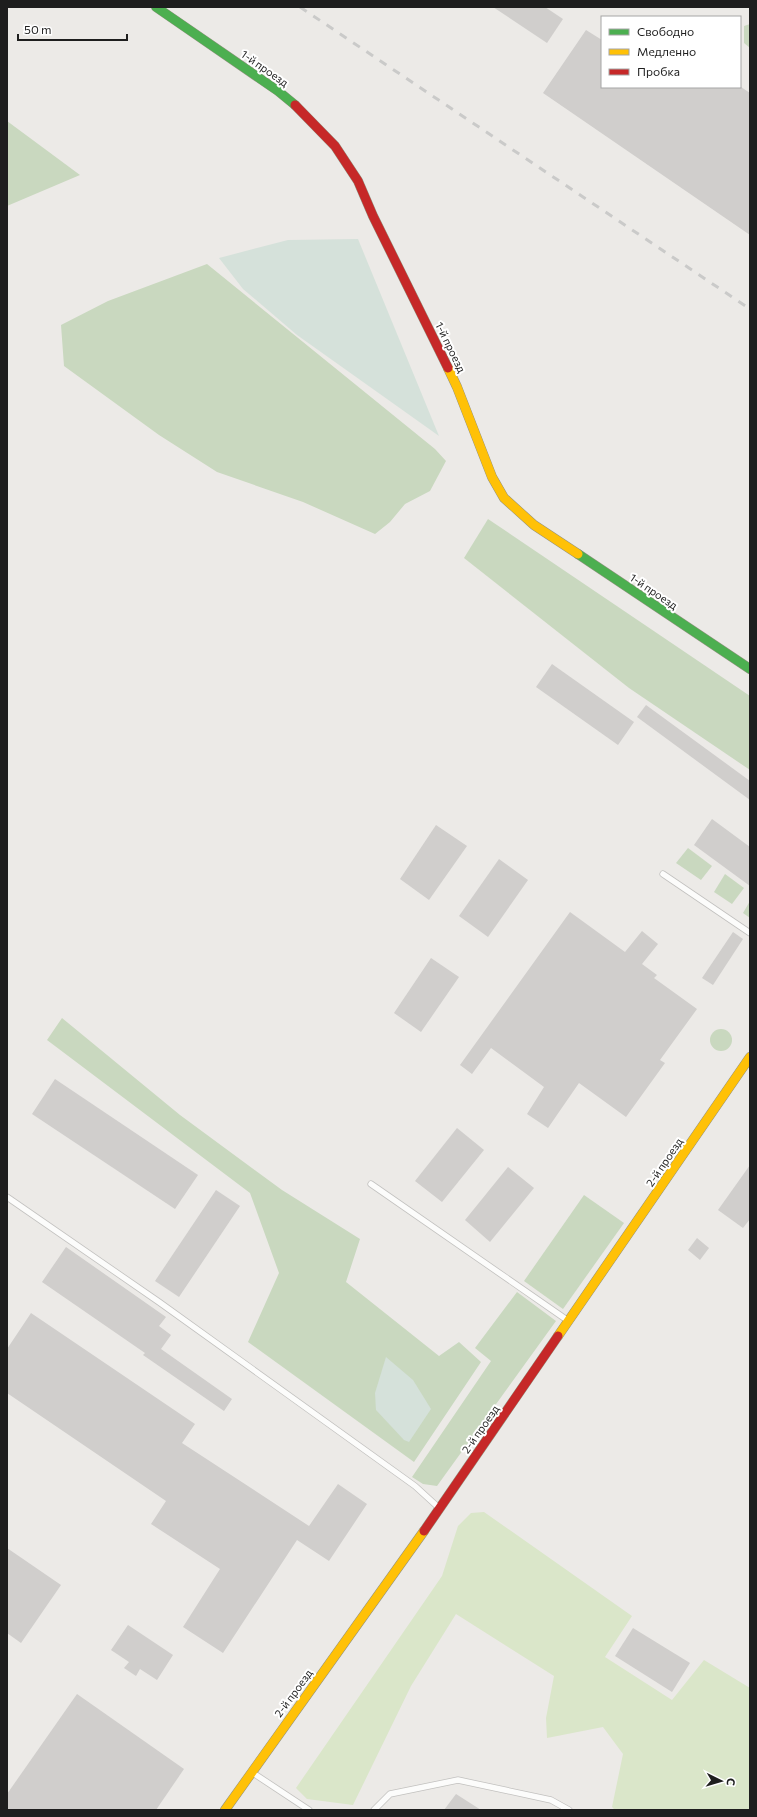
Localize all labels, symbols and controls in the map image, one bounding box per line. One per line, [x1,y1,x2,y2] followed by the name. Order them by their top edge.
[18,16,127,42] scale bar
[601,16,741,88] legend
[24,22,52,36] text: 50 m
[637,24,694,38] text: Свободно
[637,44,696,58] text: Медленно
[239,47,292,89] street label: 1-й проезд
[637,64,680,78] text: Пробка
[433,320,469,375] street label: 1-й проезд
[628,570,681,612] street label: 1-й проезд
[643,1135,685,1189] street label: 2-й проезд
[459,1402,502,1456] street label: 2-й проезд
[271,1666,315,1719] street label: 2-й проезд
[701,1761,741,1801] north arrow
[725,1778,738,1787] text: С

